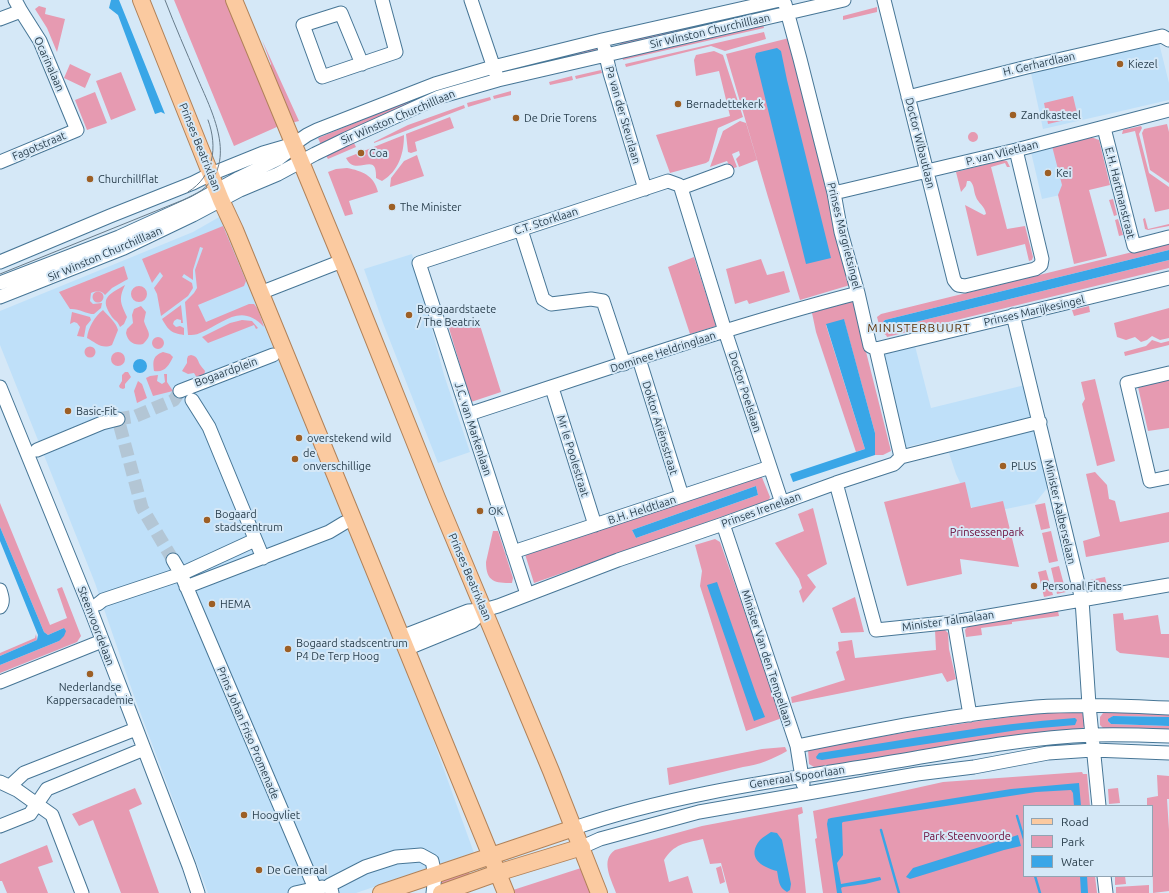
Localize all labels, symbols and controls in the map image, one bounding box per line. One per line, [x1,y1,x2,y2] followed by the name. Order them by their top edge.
[649,11,771,51] street label: Sir Winston Churchilllaan
[31,35,67,93] street label: Ocarinalaan
[1002,49,1076,79] street label: H. Gerhardlaan
[1128,57,1158,71] place label: Kiezel
[1115,59,1125,69] marker: Kiezel
[603,65,643,165] street label: Pa van der Steurlaan
[339,87,457,147] street label: Sir Winston Churchilllaan
[902,96,938,190] street label: Doctor Wibautlaan
[686,97,764,111] place label: Bernadettekerk
[673,99,683,109] marker: Bernadettekerk
[176,101,224,193] street label: Prinses Beatrixlaan
[1021,108,1081,122] place label: Zandkasteel
[1008,110,1018,120] marker: Zandkasteel
[524,111,597,125] place label: De Drie Torens
[511,113,521,123] marker: De Drie Torens
[10,129,68,163] street label: Fagotstraat
[964,138,1040,168] street label: P. van Vlietlaan
[369,146,388,160] place label: Coa
[1102,146,1138,240] street label: E.H. Hartmanstraat
[356,148,366,158] marker: Coa
[1056,166,1071,180] place label: Kei
[1043,168,1053,178] marker: Kei
[98,172,158,186] place label: Churchillflat
[85,174,95,184] marker: Churchillflat
[824,181,864,291] street label: Prinses Margrietsingel
[400,200,461,214] place label: The Minister
[387,202,397,212] marker: The Minister
[512,204,580,238] street label: C.T. Storklaan
[46,224,164,284] street label: Sir Winston Churchilllaan
[982,293,1086,329] street label: Prinses Marijkesingel
[417,302,496,328] place label: Boogaardstaete / The Beatrix
[404,310,414,320] marker: Boogaardstaete / The Beatrix
[867,321,971,335] district label: MINISTERBUURT
[609,329,717,375] street label: Dominee Heldringlaan
[726,350,764,434] street label: Doctor Poelslaan
[193,355,259,389] street label: Bogaardplein
[639,380,681,476] street label: Doktor Ariënsstraat
[452,381,494,477] street label: J.C. van Markenlaan
[76,404,117,418] place label: Basic-Fit
[63,406,73,416] marker: Basic-Fit
[554,413,592,499] street label: Mr le Poolestraat
[307,431,391,445] place label: overstekend wild
[294,433,304,443] marker: overstekend wild
[303,446,371,472] place label: de onverschillige
[290,454,300,464] marker: de onverschillige
[1011,459,1036,473] place label: PLUS
[1042,459,1078,565] street label: Minister Aalberselaan
[998,461,1008,471] marker: PLUS
[719,489,803,531] street label: Prinses Irenelaan
[606,493,678,527] street label: B.H. Heldtlaan
[488,504,503,518] place label: OK
[475,506,485,516] marker: OK
[215,507,283,533] place label: Bogaard stadscentrum
[202,515,212,525] marker: Bogaard stadscentrum
[950,525,1024,539] park label: Prinsessenpark
[446,531,494,623] street label: Prinses Beatrixlaan
[1042,579,1122,593] place label: Personal Fitness
[1029,581,1039,591] marker: Personal Fitness
[75,584,117,668] street label: Steenvoordelaan
[739,588,795,728] street label: Minister Van den Tempellaan
[220,597,251,611] place label: HEMA
[207,599,217,609] marker: HEMA
[901,608,995,634] street label: Minister Talmalaan
[296,636,408,662] place label: Bogaard stadscentrum P4 De Terp Hoog
[283,644,293,654] marker: Bogaard stadscentrum P4 De Terp Hoog
[214,665,282,801] street label: Prins Johan Friso Promenade
[85,669,95,679] marker: Nederlandse Kappersacademie
[46,680,134,706] place label: Nederlandse Kappersacademie
[748,763,846,791] street label: Generaal Spoorlaan
[1023,805,1153,877] legend
[252,808,300,822] place label: Hoogvliet
[239,810,249,820] marker: Hoogvliet
[1061,815,1089,828] text: Road
[923,829,1011,843] park label: Park Steenvoorde
[1061,835,1085,848] text: Park
[1061,855,1094,868] text: Water
[267,863,327,877] place label: De Generaal
[254,865,264,875] marker: De Generaal

